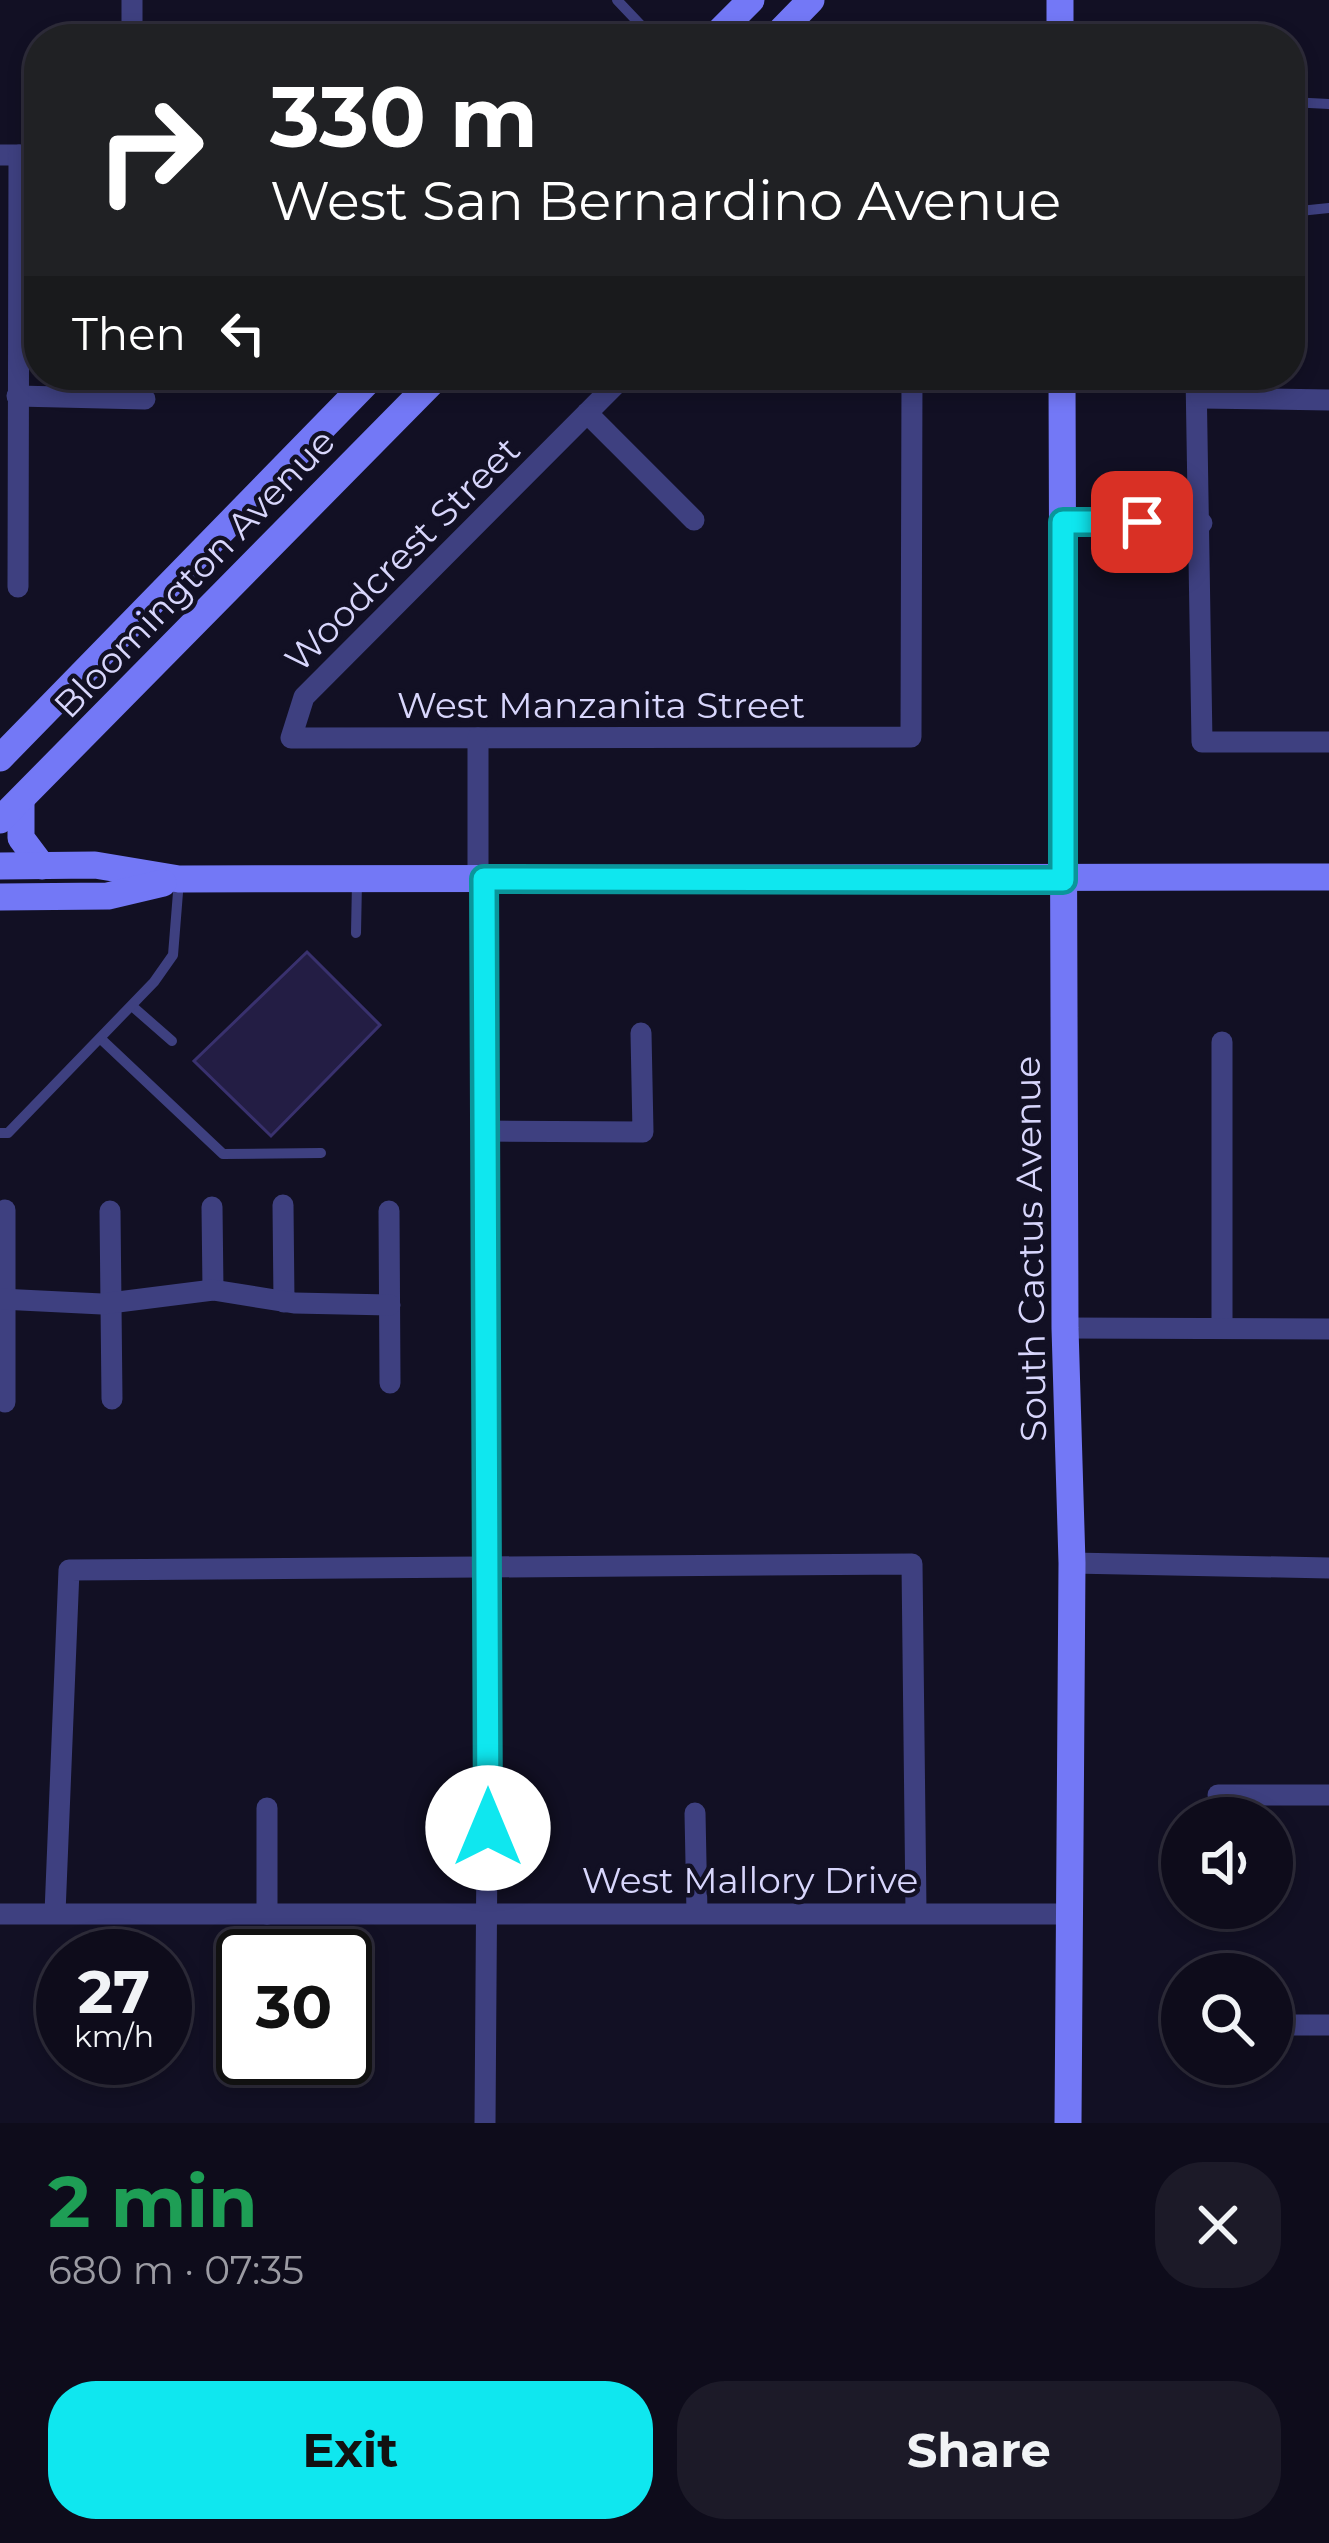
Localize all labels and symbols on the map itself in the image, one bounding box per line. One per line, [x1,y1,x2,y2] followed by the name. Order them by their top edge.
[44,419,344,727] street label: Bloomington Avenue
[275,427,529,681] street label: Woodcrest Street
[1091,471,1193,573] pin
[397,683,805,727] street label: West Manzanita Street
[1005,1056,1055,1442] street label: South Cactus Avenue
[425,1765,551,1891] position arrow
[582,1858,918,1902] street label: West Mallory Drive
[216,1929,372,2085] speed limit sign: 30

